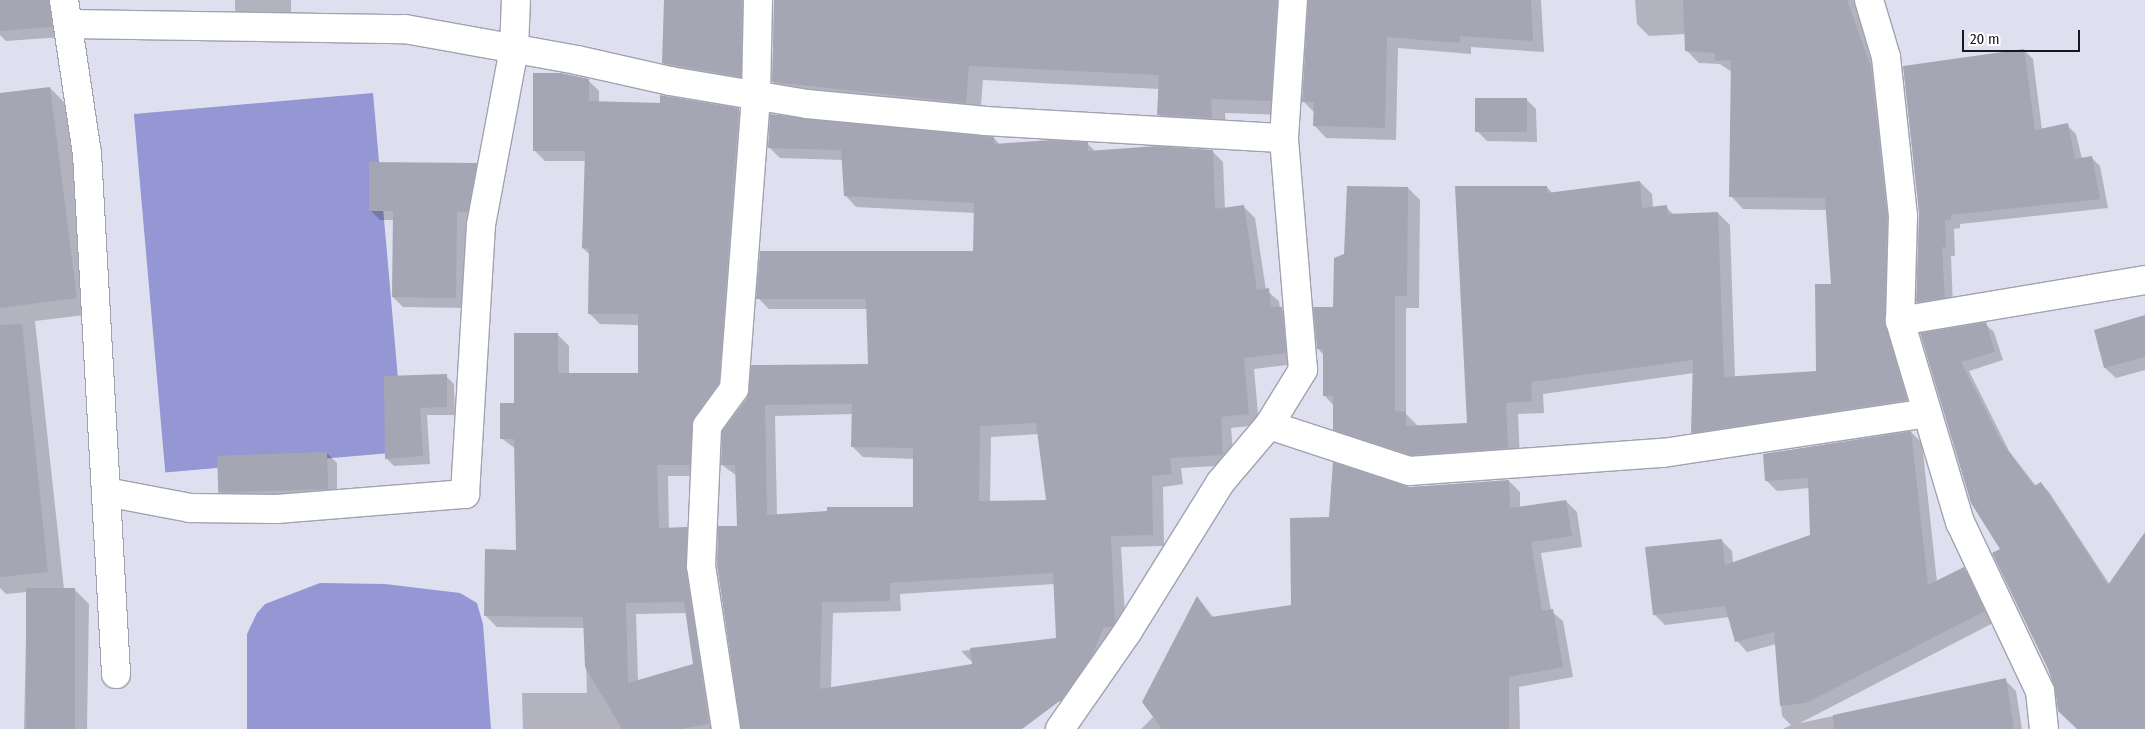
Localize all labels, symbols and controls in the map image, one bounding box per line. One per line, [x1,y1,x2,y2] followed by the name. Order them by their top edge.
[1965,20,2082,52] scale bar
[1970,30,2000,48] text: 20 m

